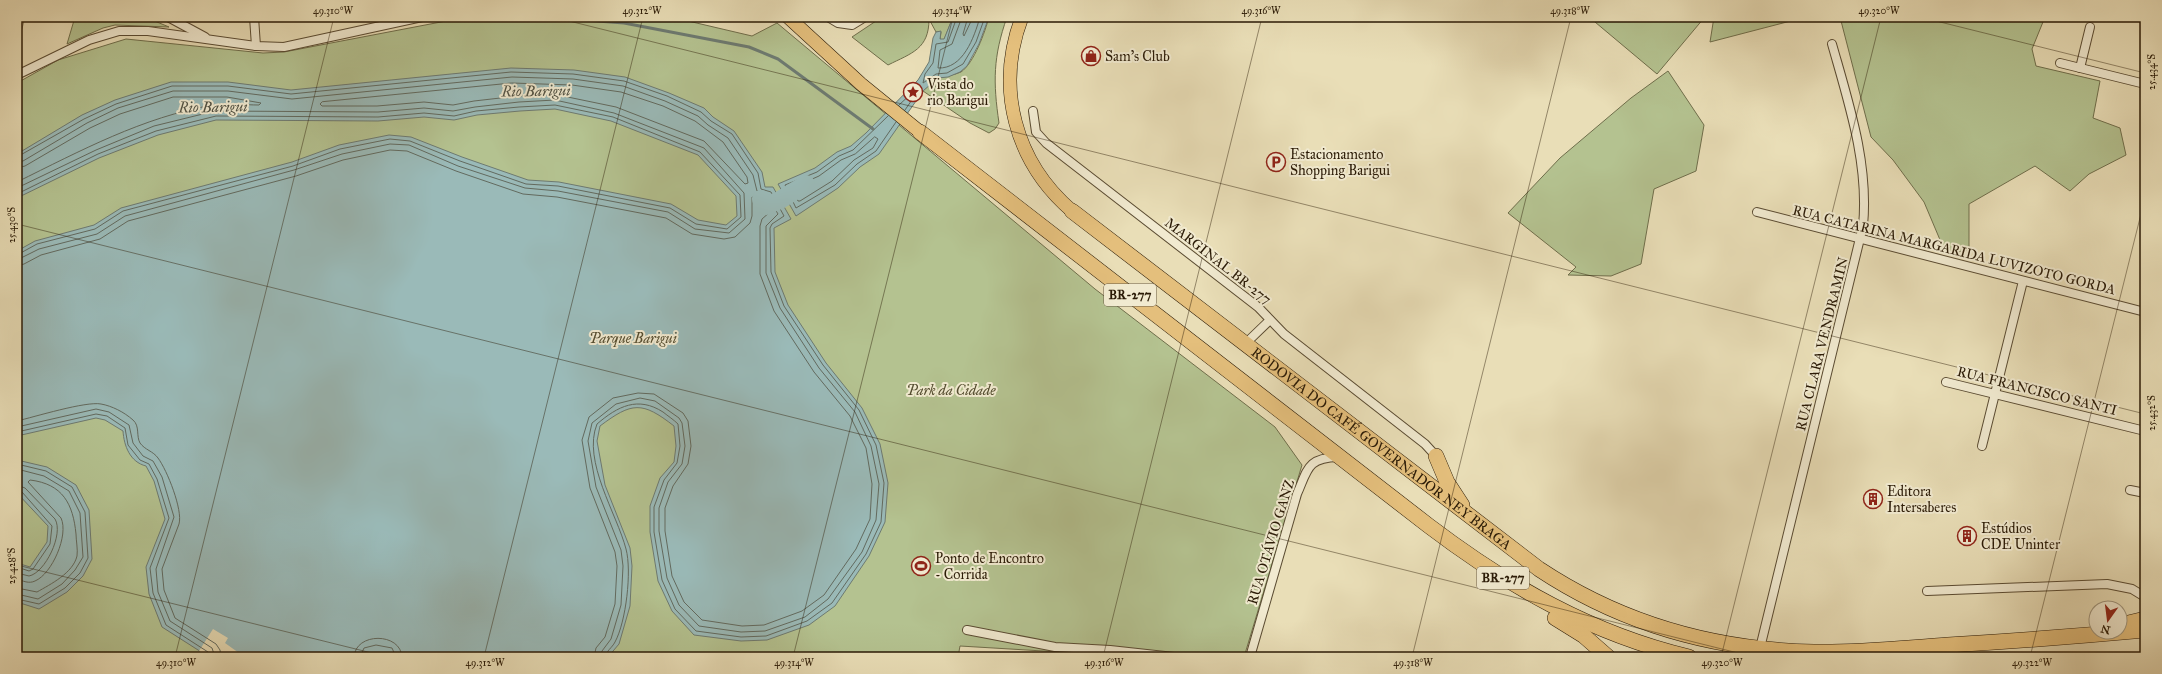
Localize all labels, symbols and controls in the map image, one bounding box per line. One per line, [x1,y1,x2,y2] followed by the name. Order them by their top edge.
[313,5,353,17] text: 49.310°W
[622,5,662,17] text: 49.312°W
[932,5,972,17] text: 49.314°W
[1241,5,1281,17] text: 49.316°W
[1550,5,1590,17] text: 49.318°W
[1859,5,1900,17] text: 49.320°W
[1080,45,1102,67] shop icon: Sam's Club
[1105,48,1170,65] place label: Sam's Club
[2146,54,2158,90] text: 25.434°S
[926,76,989,109] place label: Vista do rio Barigui
[500,81,571,101] water label: Rio Barigui
[902,81,924,103] place icon: Vista do rio Barigui
[177,97,248,117] water label: Rio Barigui
[1290,146,1390,179] place label: Estacionamento Shopping Barigui
[1265,151,1287,173] parking icon: Estacionamento Shopping Barigui
[1791,202,2118,299] street label: RUA CATARINA MARGARIDA LUVIZOTO GORDA
[6,207,18,243] text: 25.430°S
[1161,214,1275,308] street label: MARGINAL BR-277
[1792,255,1852,433] street label: RUA CLARA VENDRAMIN
[1104,284,1156,306] road number: BR-277
[589,330,677,347] park label: Parque Barigui
[1248,343,1515,554] street label: RODOVIA DO CAFÉ GOVERNADOR NEY BRAGA
[1955,363,2119,419] street label: RUA FRANCISCO SANTI
[907,382,996,399] park label: Park da Cidade
[2146,395,2158,431] text: 25.432°S
[1242,476,1298,607] street label: RUA OTÁVIO GANZ
[1887,483,1956,516] place label: Editora Intersaberes
[1862,488,1884,510] building icon: Editora Intersaberes
[1981,520,2061,553] place label: Estúdios CDE Uninter
[1956,525,1978,547] building icon: Estúdios CDE Uninter
[6,547,18,584] text: 25.428°S
[935,550,1044,583] place label: Ponto de Encontro - Corrida
[910,555,932,577] sports icon: Ponto de Encontro - Corrida
[1477,567,1529,589] road number: BR-277
[2088,600,2128,640] north arrow
[2099,622,2112,637] text: N
[156,657,196,669] text: 49.310°W
[465,657,505,669] text: 49.312°W
[774,657,814,669] text: 49.314°W
[1084,657,1124,669] text: 49.316°W
[1393,657,1433,669] text: 49.318°W
[1702,657,1743,669] text: 49.320°W
[2012,657,2052,669] text: 49.322°W

